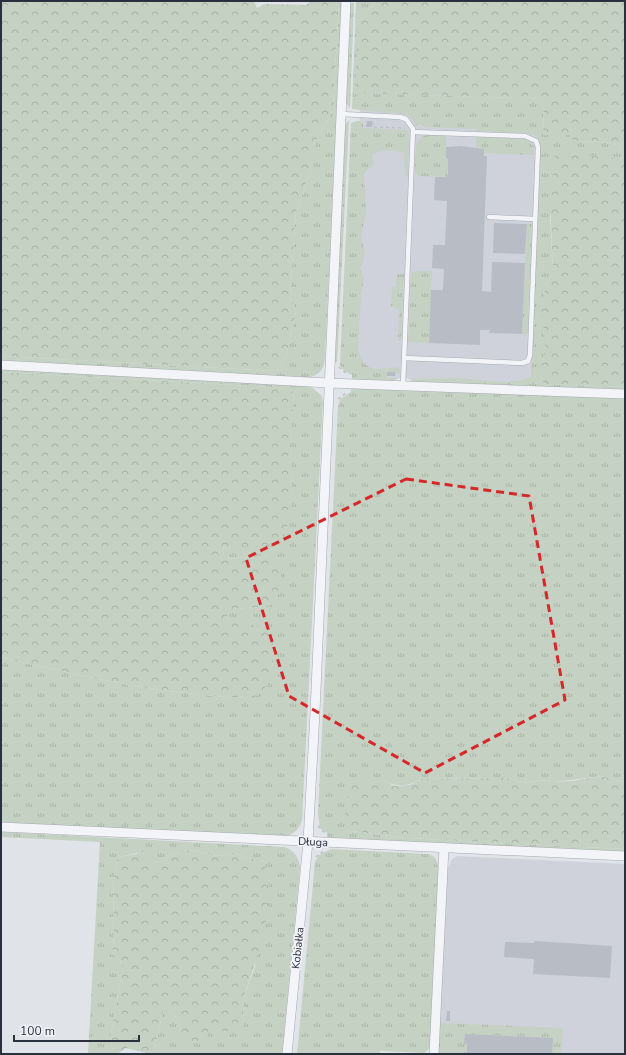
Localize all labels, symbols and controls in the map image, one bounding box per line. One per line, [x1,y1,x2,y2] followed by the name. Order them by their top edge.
[298,834,328,850] street label: Długa
[288,926,308,970] street label: Kobiałka
[14,1017,139,1043] scale bar
[20,1023,55,1039] text: 100 m

